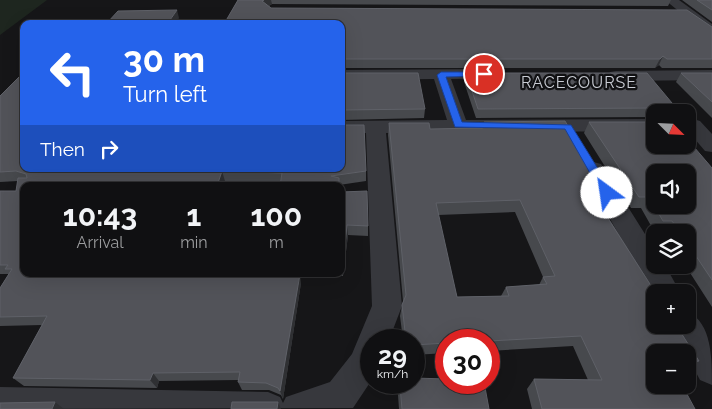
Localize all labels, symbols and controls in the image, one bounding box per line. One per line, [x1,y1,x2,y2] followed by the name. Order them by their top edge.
[123,39,205,80] text: 30 m
[40,40,105,105] icon: left
[463,53,505,95] pin
[470,60,498,88] icon: arrive
[521,73,637,92] district label: RACECOURSE
[123,81,207,107] text: Turn left
[646,104,696,154] north arrow
[646,104,696,394] map controls
[95,135,123,163] icon: right
[40,138,85,160] text: Then
[646,164,696,214] button: sound
[580,166,632,218] position arrow
[63,198,137,233] text: 10:43
[187,198,201,233] text: 1
[251,198,302,233] text: 100
[646,224,696,274] button: layers
[77,233,124,252] text: Arrival
[180,233,208,252] text: min
[269,233,284,252] text: m
[646,284,696,334] button: +
[435,329,500,394] speed limit sign: 30
[378,340,407,370] text: 29
[646,344,696,394] button: −
[377,367,408,381] text: km/h

